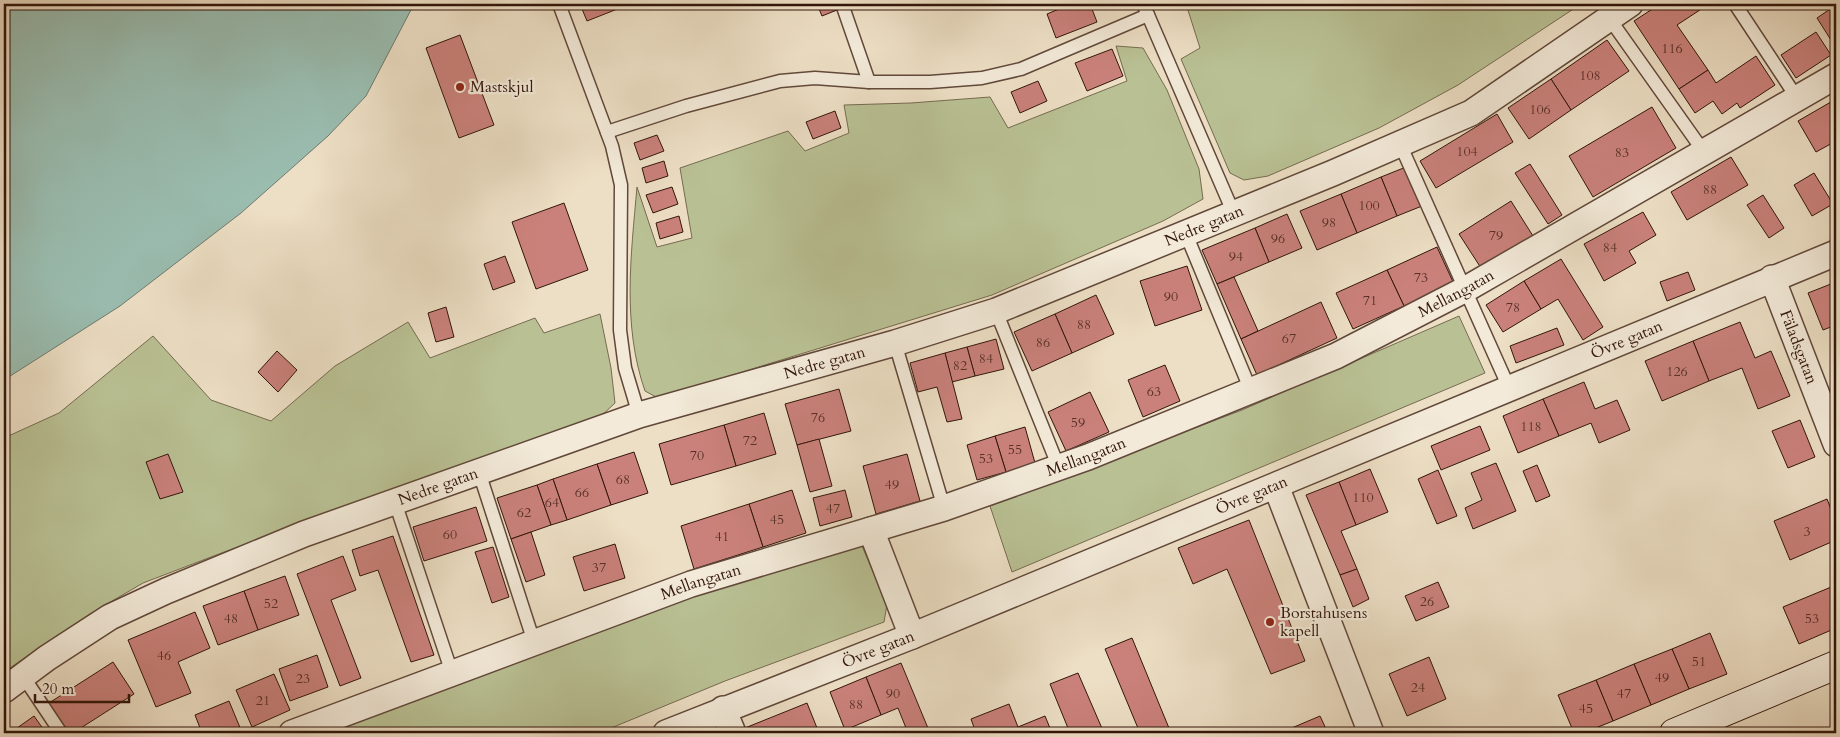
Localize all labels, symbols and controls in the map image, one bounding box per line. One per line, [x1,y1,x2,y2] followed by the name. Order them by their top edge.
[1661,39,1683,58] house number: 116
[1579,66,1601,85] house number: 108
[470,76,534,98] place label: Mastskjul
[454,81,466,93] marker: Mastskjul
[1529,100,1551,119] house number: 106
[1456,142,1478,161] house number: 104
[1615,143,1629,162] house number: 83
[1703,180,1717,199] house number: 88
[1358,196,1380,215] house number: 100
[1161,200,1247,252] street label: Nedre gatan
[1322,213,1336,232] house number: 98
[1489,226,1503,245] house number: 79
[1271,229,1285,248] house number: 96
[1603,238,1617,257] house number: 84
[1229,247,1243,266] house number: 94
[1414,264,1498,323] street label: Mellangatan
[1414,268,1428,287] house number: 73
[1164,287,1178,306] house number: 90
[1363,291,1377,310] house number: 71
[1506,298,1520,317] house number: 78
[1774,307,1823,387] street label: Fäladsgatan
[1077,315,1091,334] house number: 88
[1587,315,1666,365] street label: Övre gatan
[1282,329,1296,348] house number: 67
[1036,333,1050,352] house number: 86
[781,341,868,385] street label: Nedre gatan
[979,349,993,368] house number: 84
[953,356,967,375] house number: 82
[1666,362,1688,381] house number: 126
[1147,382,1161,401] house number: 63
[811,408,825,427] house number: 76
[1071,413,1085,432] house number: 59
[1520,417,1542,436] house number: 118
[743,431,757,450] house number: 72
[1043,432,1129,482] street label: Mellangatan
[1008,440,1022,459] house number: 55
[690,446,704,465] house number: 70
[979,449,993,468] house number: 53
[395,462,481,511] street label: Nedre gatan
[616,470,630,489] house number: 68
[1212,470,1291,520] street label: Övre gatan
[885,475,899,494] house number: 49
[575,483,589,502] house number: 66
[1352,488,1374,507] house number: 110
[545,493,559,512] house number: 64
[826,499,840,518] house number: 47
[517,503,531,522] house number: 62
[770,510,784,529] house number: 45
[1803,522,1811,541] house number: 3
[443,525,457,544] house number: 60
[715,527,729,546] house number: 41
[592,558,606,577] house number: 37
[657,559,744,605] street label: Mellangatan
[1420,592,1434,611] house number: 26
[264,594,278,613] house number: 52
[1280,602,1367,642] place label: Borstahusens kapell
[224,609,238,628] house number: 48
[1805,609,1819,628] house number: 53
[1264,616,1276,628] marker: Borstahusens kapell
[839,625,918,674] street label: Övre gatan
[157,646,171,665] house number: 46
[1692,652,1706,671] house number: 51
[1655,668,1669,687] house number: 49
[296,669,310,688] house number: 23
[35,672,129,704] scale bar
[1411,678,1425,697] house number: 24
[42,679,74,699] text: 20 m
[886,684,900,703] house number: 90
[1617,684,1631,703] house number: 47
[256,691,270,710] house number: 21
[849,695,863,714] house number: 88
[1579,699,1593,718] house number: 45

